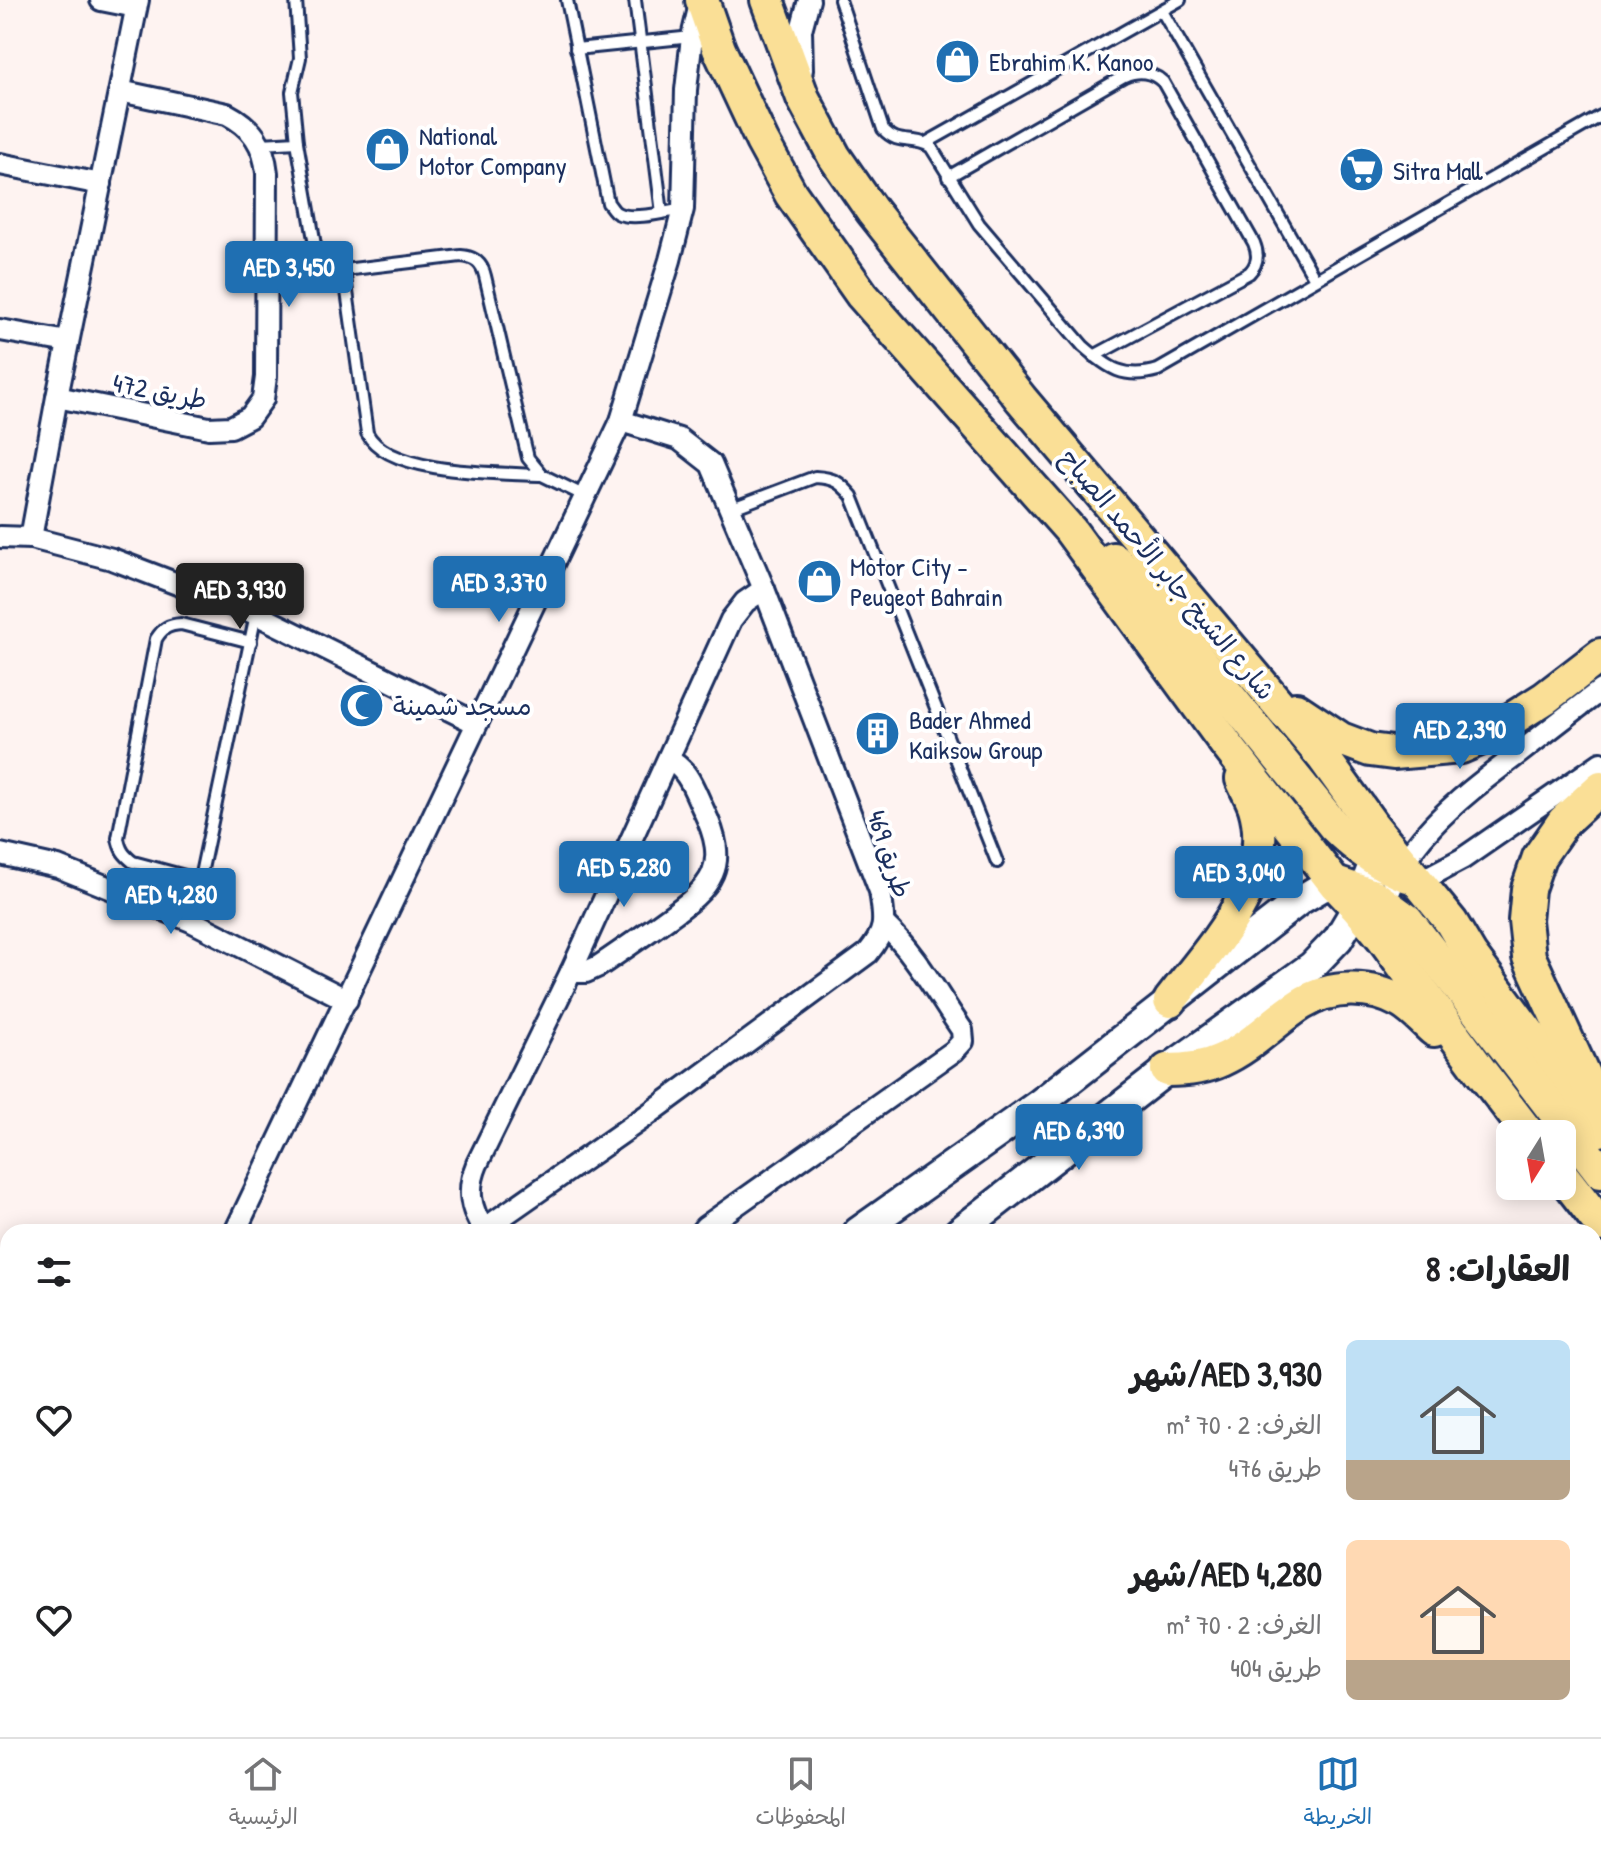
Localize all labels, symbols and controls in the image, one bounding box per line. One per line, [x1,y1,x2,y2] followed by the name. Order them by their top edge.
[934,37,982,85] shop icon: Ebrahim K. Kanoo
[989,44,1153,79] place label: Ebrahim K. Kanoo
[419,118,567,183] place label: National Motor Company
[364,126,412,174] shop icon: National Motor Company
[1338,146,1386,194] supermarket icon: Sitra Mall
[1393,153,1484,188] place label: Sitra Mall
[197,241,381,309] pin: AED 3,450
[243,249,335,284] text: AED 3,450
[110,365,210,417] street label: طريق 472
[1052,441,1284,708] street label: شارع الشيخ جابر الأحمد الصباح
[850,549,1003,614] place label: Motor City - Peugeot Bahrain
[407,556,591,624] pin: AED 3,370
[795,557,843,605] shop icon: Motor City - Peugeot Bahrain
[148,563,332,631] pin: AED 3,930
[451,564,547,599] text: AED 3,370
[194,571,286,606] text: AED 3,930
[338,681,386,729] mosque icon: مسجد شمينة
[393,688,532,723] place label: مسجد شمينة
[909,702,1042,767] place label: Bader Ahmed Kaiksow Group
[1368,703,1552,771] pin: AED 2,390
[854,710,902,758] building icon: Bader Ahmed Kaiksow Group
[1414,711,1506,746] text: AED 2,390
[859,806,921,902] street label: طريق 469
[532,841,716,909] pin: AED 5,280
[1147,846,1331,914] pin: AED 3,040
[577,849,671,884] text: AED 5,280
[1193,854,1285,889] text: AED 3,040
[79,868,263,936] pin: AED 4,280
[125,876,217,911] text: AED 4,280
[987,1104,1171,1172] pin: AED 6,390
[1034,1112,1124,1147] text: AED 6,390
[1496,1120,1576,1200] north arrow
[1496,1120,1576,1200] map controls
[1426,1246,1570,1292] text: العقارات: 8
[32,1250,76,1294] icon: filters
[1130,1351,1322,1397] text: AED 3,930/شهر
[1410,1372,1506,1468] icon: home
[32,1398,76,1442] icon: heart
[1167,1407,1322,1442] text: الغرف: 2 · 70 m²
[1228,1450,1322,1485] text: طريق 476
[1130,1551,1322,1597] text: AED 4,280/شهر
[1410,1572,1506,1668] icon: home
[32,1598,76,1642] icon: heart
[1167,1607,1322,1642] text: الغرف: 2 · 70 m²
[1230,1650,1322,1685] text: طريق 404
[229,1752,298,1836] tab: الرئيسية
[755,1752,846,1836] tab: المحفوظات
[1304,1752,1372,1836] tab: الخريطة

